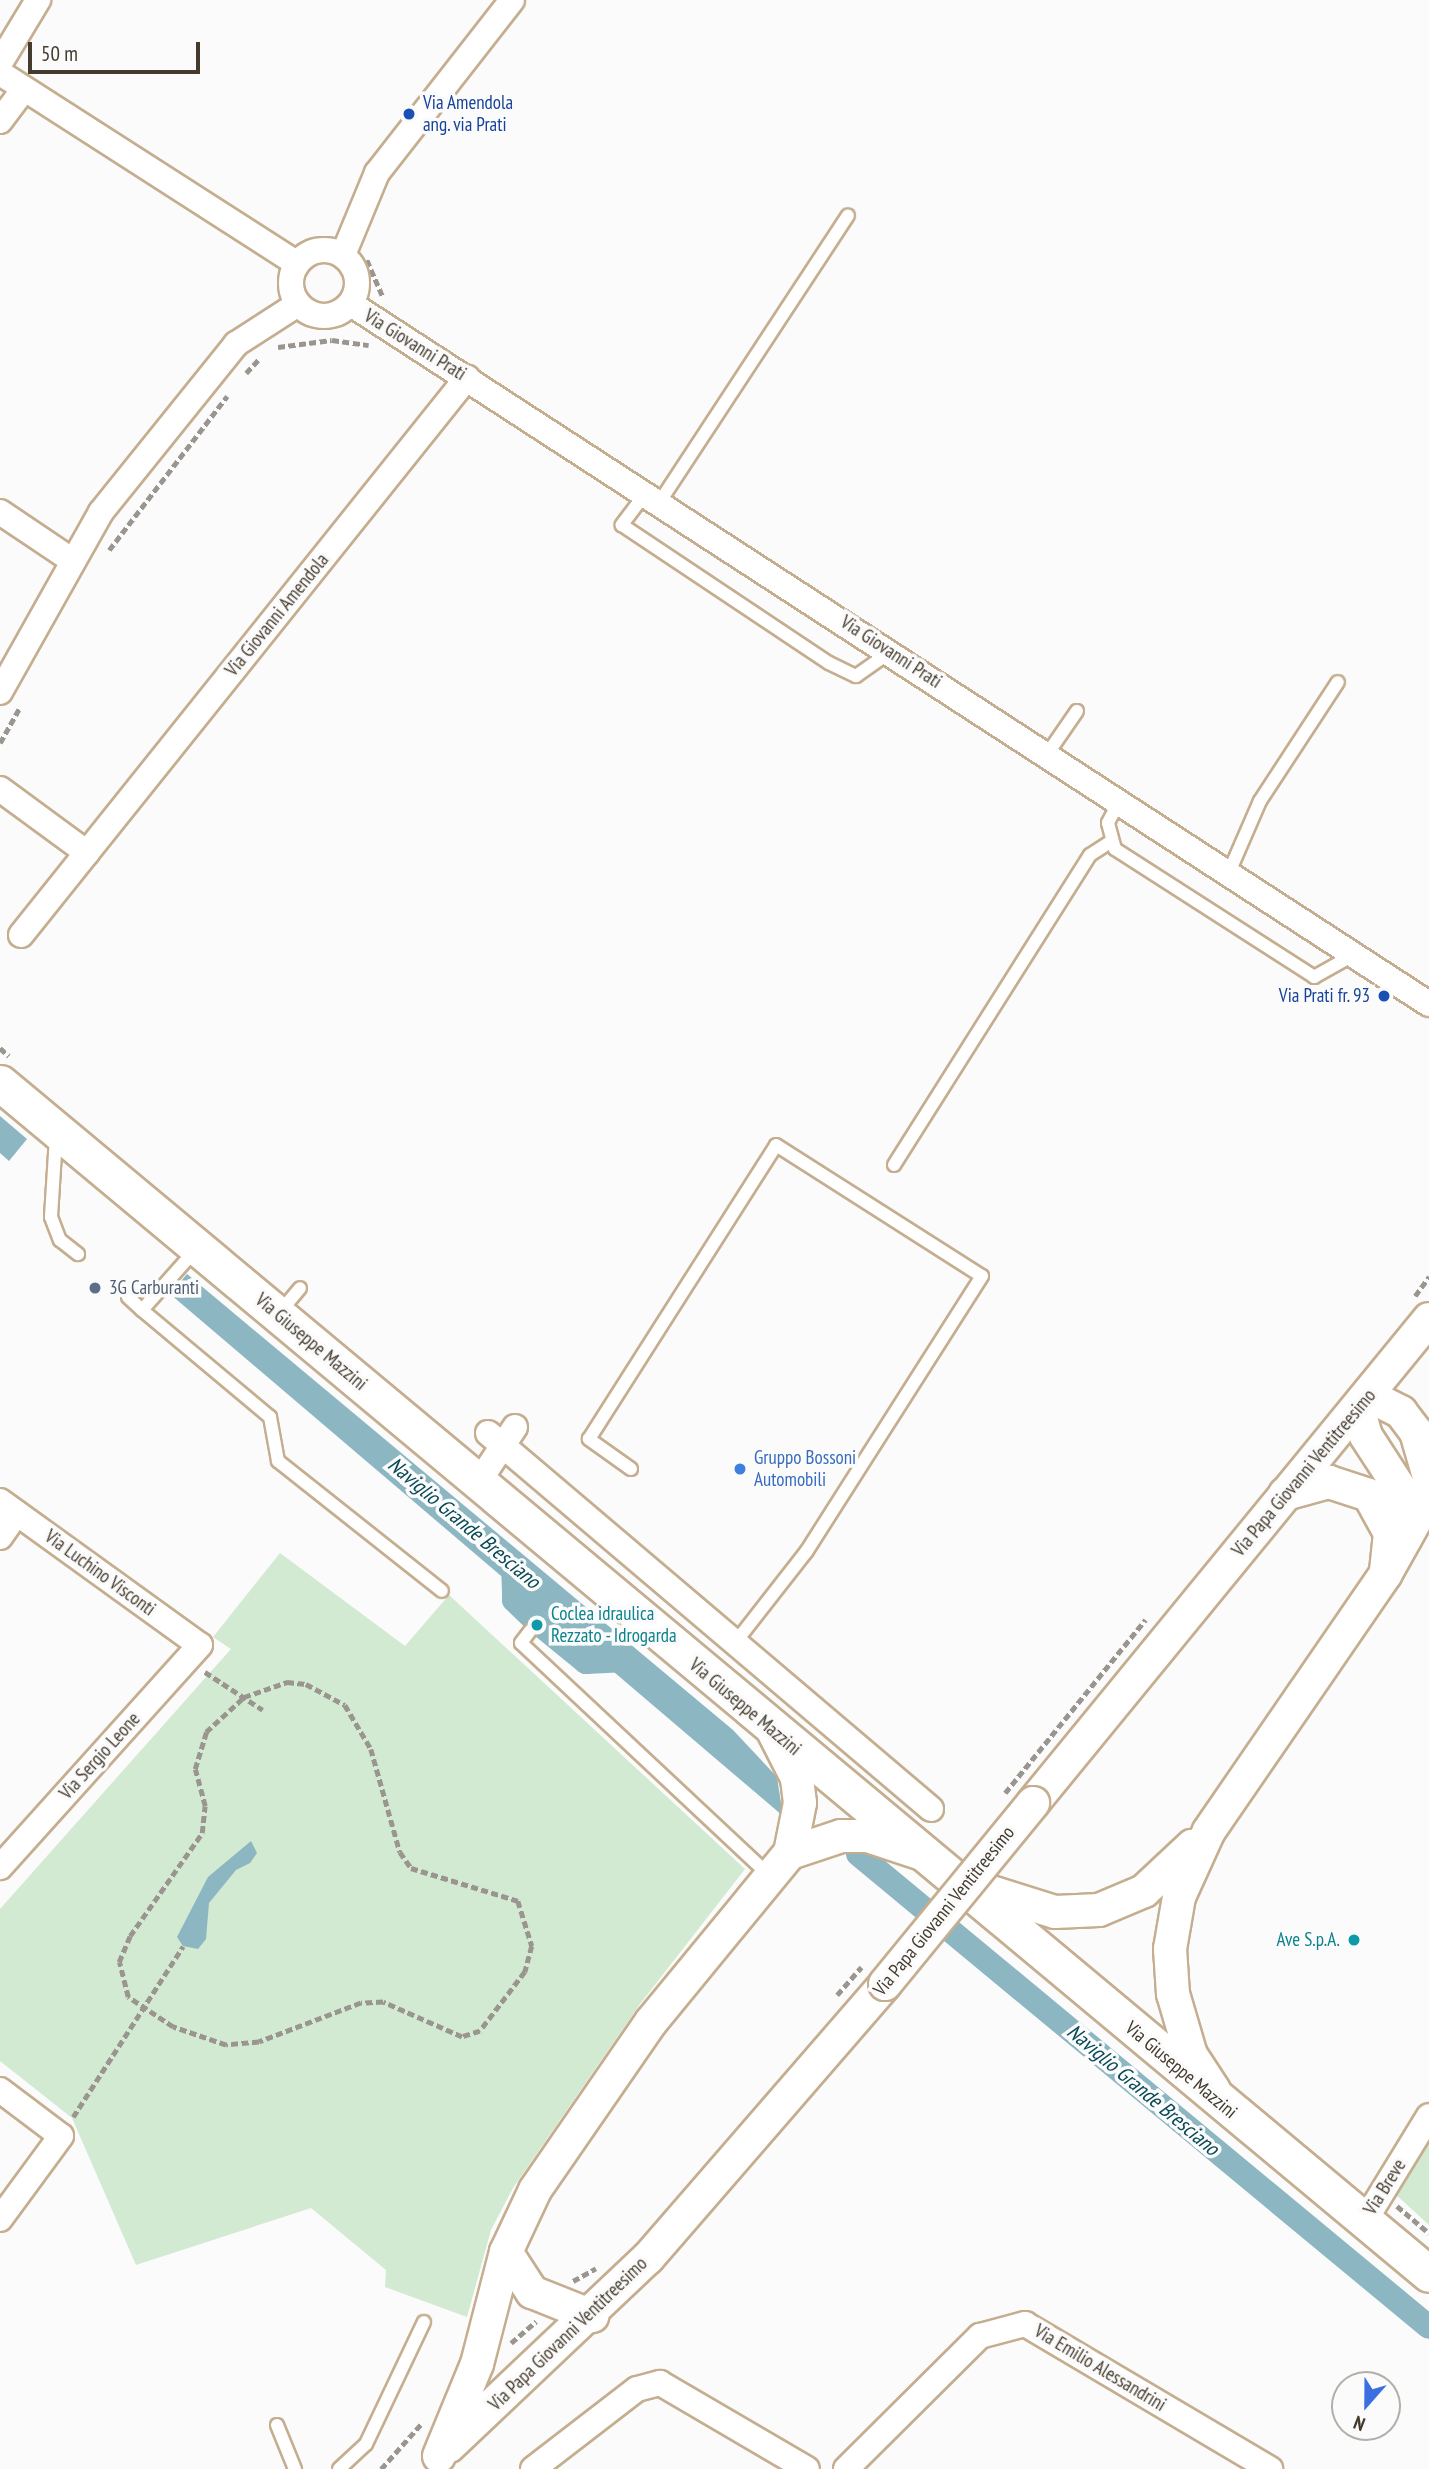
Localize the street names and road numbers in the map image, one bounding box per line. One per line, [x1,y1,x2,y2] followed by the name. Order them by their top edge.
[360,305,470,385] street label: Via Giovanni Prati
[220,549,334,681] street label: Via Giovanni Amendola
[836,611,946,693] street label: Via Giovanni Prati
[250,1289,372,1395] street label: Via Giuseppe Mazzini
[1227,1385,1381,1561] street label: Via Papa Giovanni Ventitreesimo
[40,1525,160,1621] street label: Via Luchino Visconti
[684,1654,806,1760] street label: Via Giuseppe Mazzini
[55,1708,145,1804] street label: Via Sergio Leone
[868,1821,1020,2001] street label: Via Papa Giovanni Ventitreesimo
[1120,2017,1242,2123] street label: Via Giuseppe Mazzini
[1359,2155,1411,2219] street label: Via Breve
[484,2252,652,2416] street label: Via Papa Giovanni Ventitreesimo
[1030,2320,1170,2416] street label: Via Emilio Alessandrini

